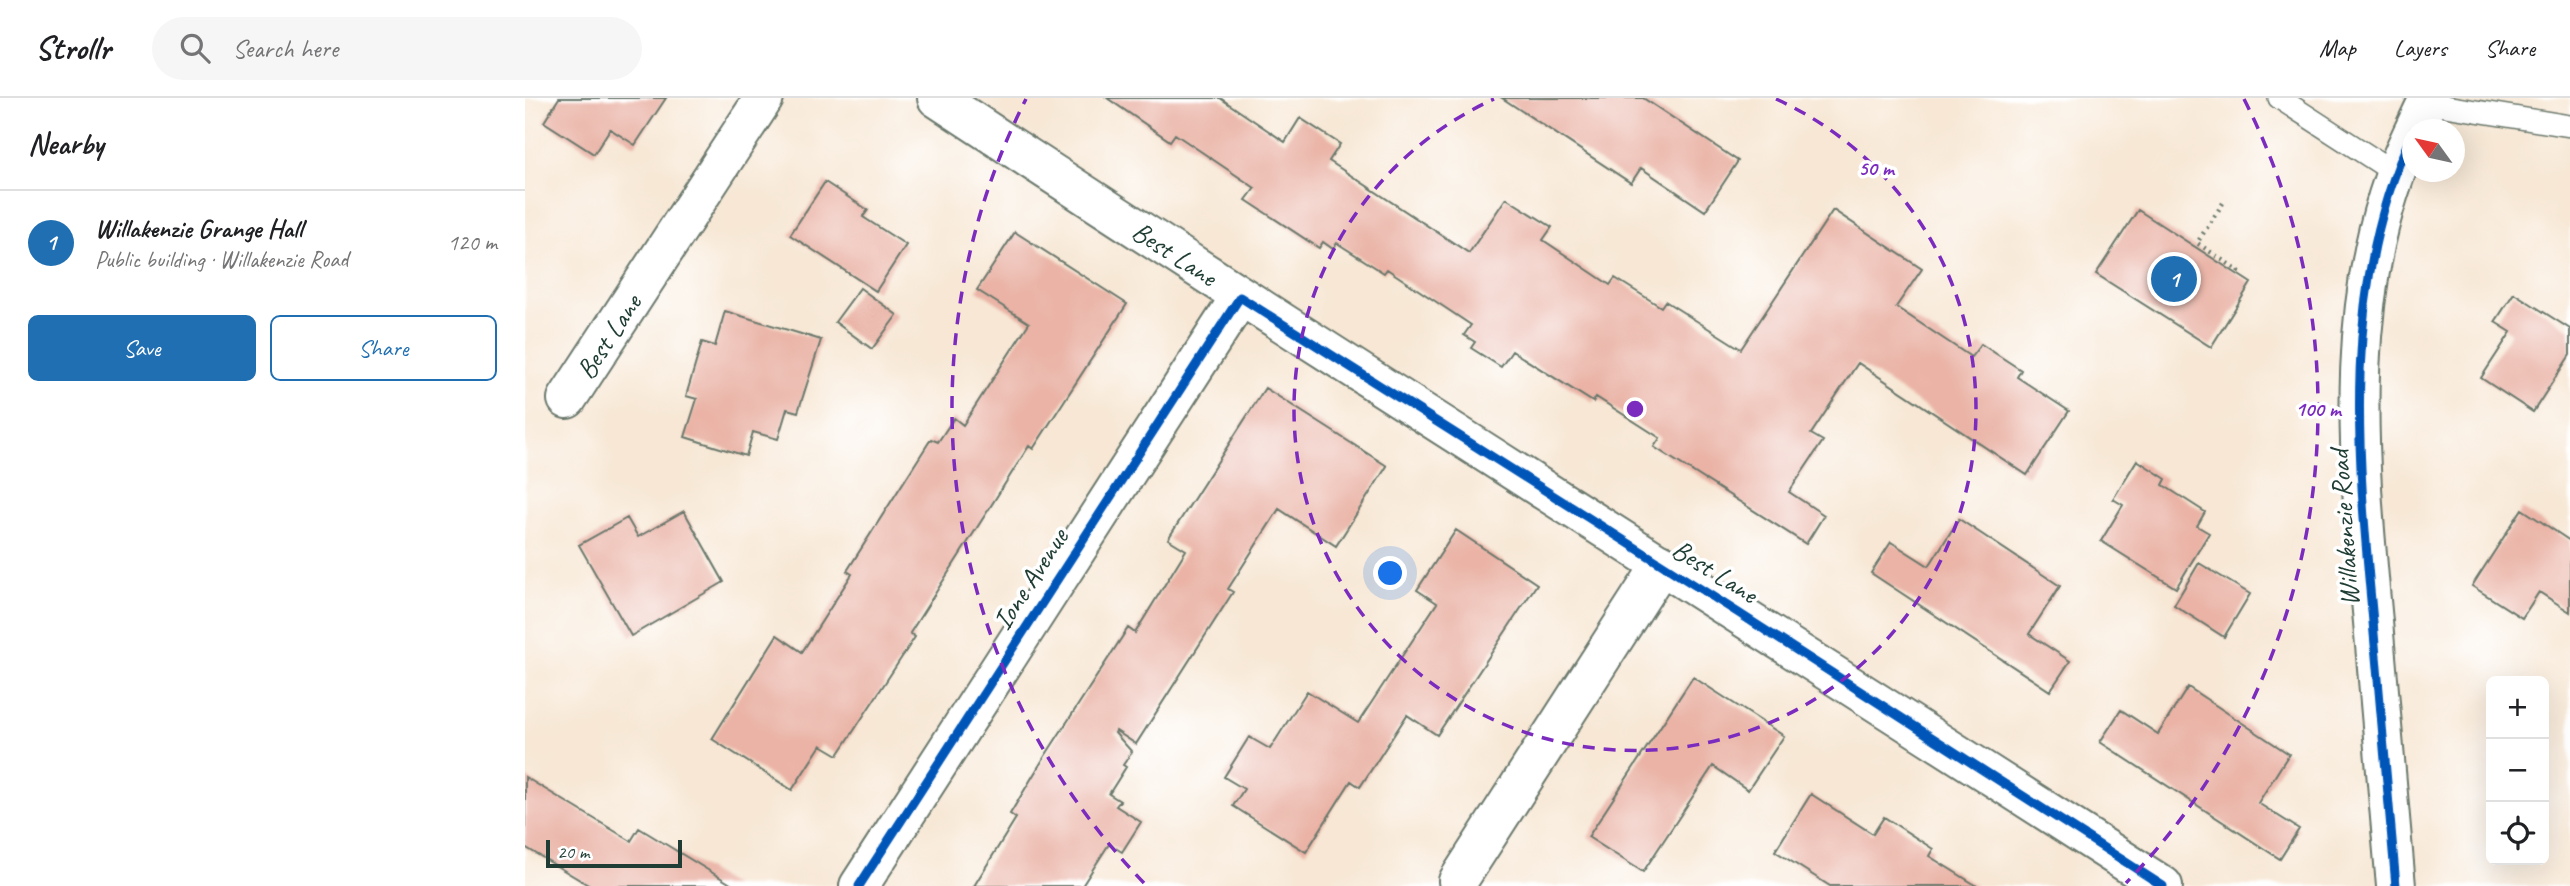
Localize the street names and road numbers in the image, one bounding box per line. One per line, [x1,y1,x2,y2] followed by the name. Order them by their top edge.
[1126,213,1226,294] street label: Best Lane
[568,286,650,385] street label: Best Lane
[2321,445,2367,607] street label: Willakenzie Road
[984,520,1077,636] street label: Ione Avenue
[1666,531,1766,612] street label: Best Lane

